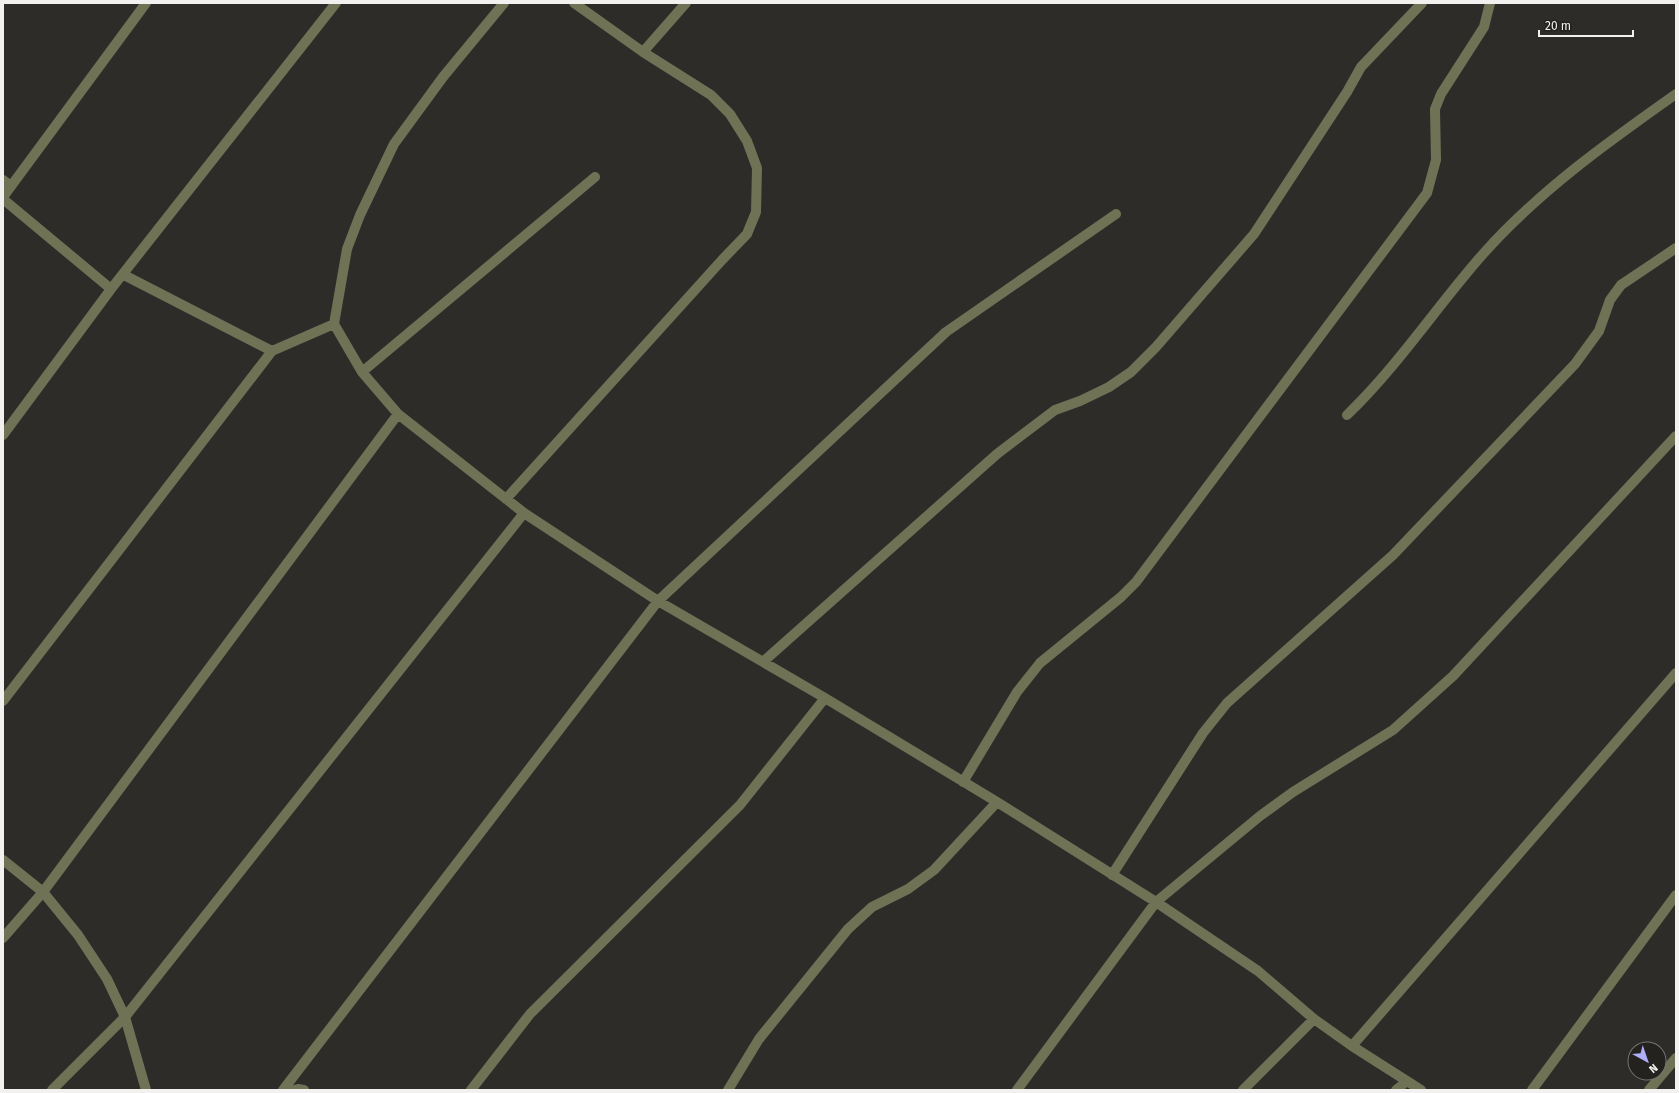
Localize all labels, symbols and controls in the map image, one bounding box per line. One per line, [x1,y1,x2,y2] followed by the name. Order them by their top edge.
[1539,12,1633,38] scale bar
[1545,19,1571,33] text: 20 m
[1627,1041,1667,1081] north arrow
[1646,1061,1660,1076] text: N

